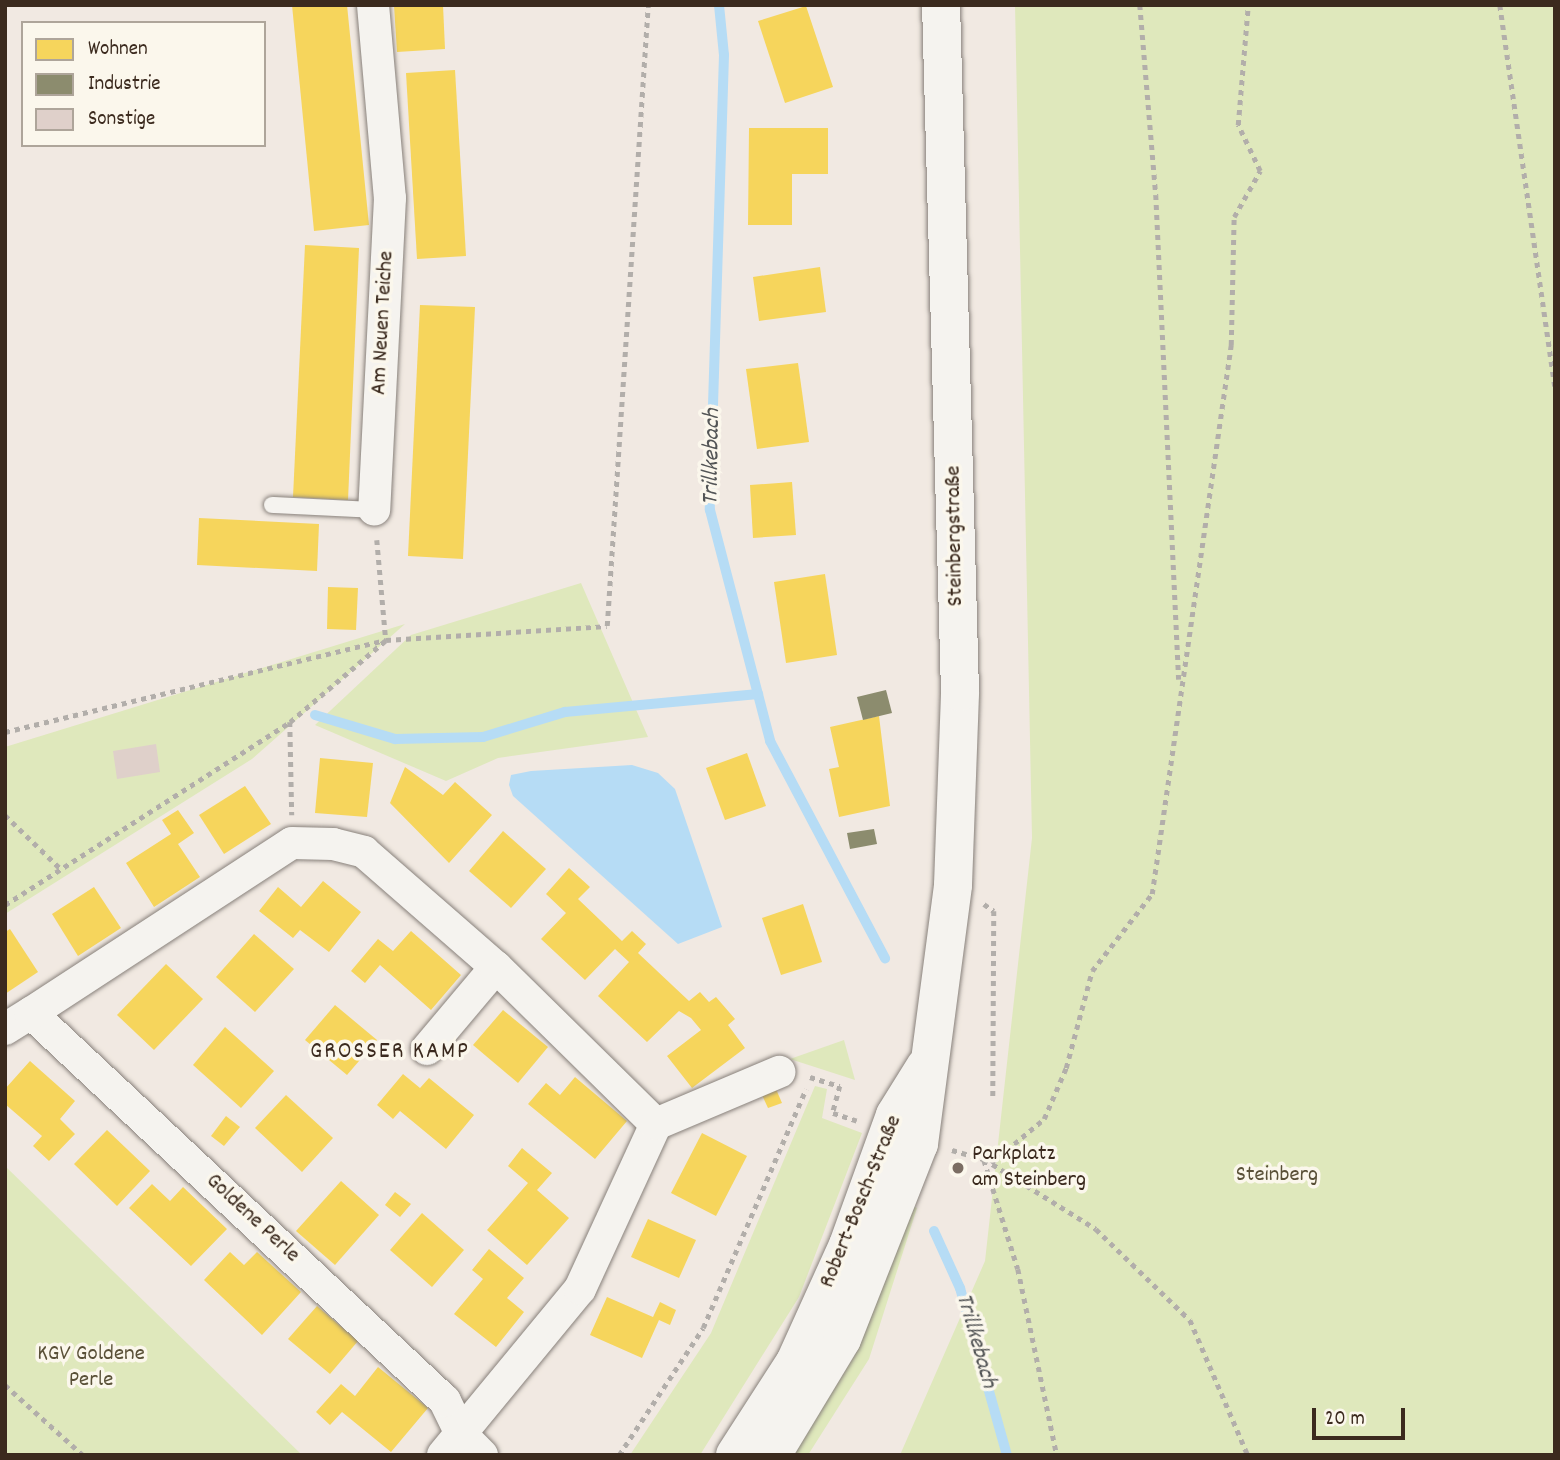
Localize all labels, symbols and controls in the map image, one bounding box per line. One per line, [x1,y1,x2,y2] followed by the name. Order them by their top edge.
[21,21,266,147] legend
[88,35,148,65] text: Wohnen
[88,70,161,100] text: Industrie
[88,105,155,135] text: Sonstige
[366,250,402,396] street label: Am Neuen Teiche
[698,408,728,506] water label: Trillkebach
[941,465,971,607] street label: Steinbergstraße
[312,1039,468,1067] district label: GROSSER KAMP
[815,1112,909,1292] street label: Robert-Bosch-Straße
[972,1141,1086,1195] place label: Parkplatz am Steinberg
[950,1160,966,1176] marker: Parkplatz am Steinberg
[1236,1162,1318,1190] park label: Steinberg
[199,1168,305,1270] street label: Goldene Perle
[948,1290,1002,1392] water label: Trillkebach
[37,1341,145,1395] park label: KGV Goldene Perle
[1315,1394,1408,1438] scale bar
[1325,1405,1365,1435] text: 20 m

